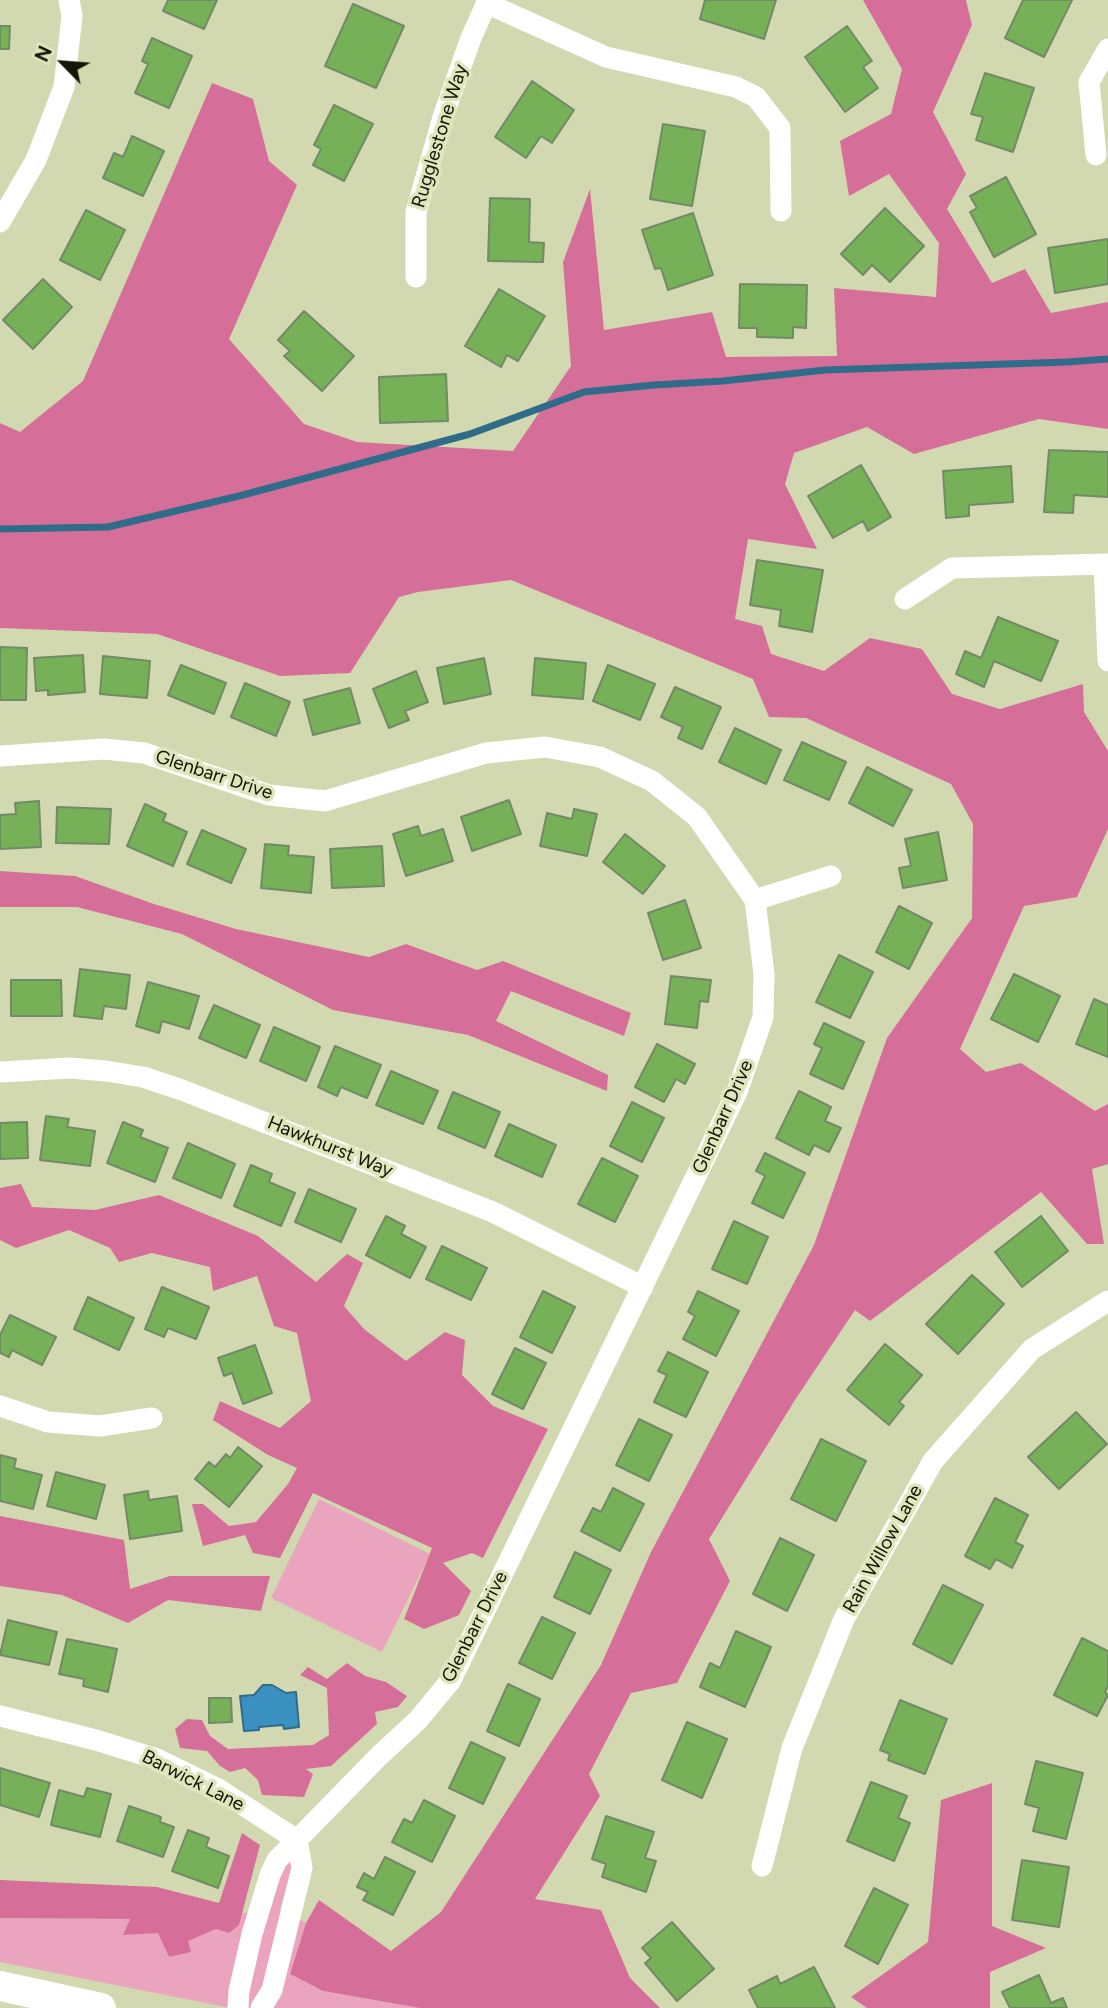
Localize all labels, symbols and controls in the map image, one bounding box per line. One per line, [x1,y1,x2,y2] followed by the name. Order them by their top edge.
[28,28,98,98] north arrow
[30,42,57,65] text: N
[407,61,473,211] street label: Rugglestone Way
[153,745,275,805] street label: Glenbarr Drive
[688,1057,758,1177] street label: Glenbarr Drive
[264,1111,396,1183] street label: Hawkhurst Way
[838,1481,928,1617] street label: Rain Willow Lane
[437,1568,513,1686] street label: Glenbarr Drive
[138,1745,248,1817] street label: Barwick Lane

